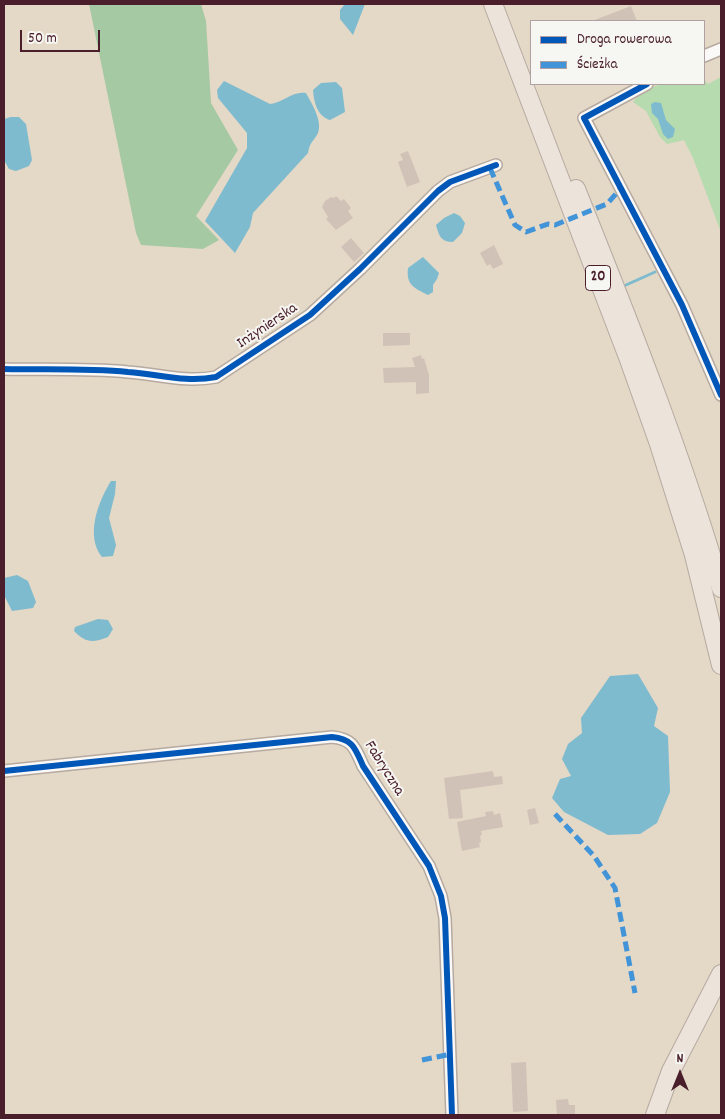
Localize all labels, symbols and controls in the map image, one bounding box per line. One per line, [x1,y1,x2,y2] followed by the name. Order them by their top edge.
[22,20,102,52] scale bar
[530,20,705,85] legend
[28,28,57,50] text: 50 m
[577,29,671,51] text: Droga rowerowa
[577,54,617,76] text: Ścieżka
[586,266,610,290] road number: 20
[234,300,302,354] street label: Inżynierska
[359,738,407,800] street label: Fabryczna
[655,1049,705,1099] north arrow
[677,1049,683,1069] text: N

